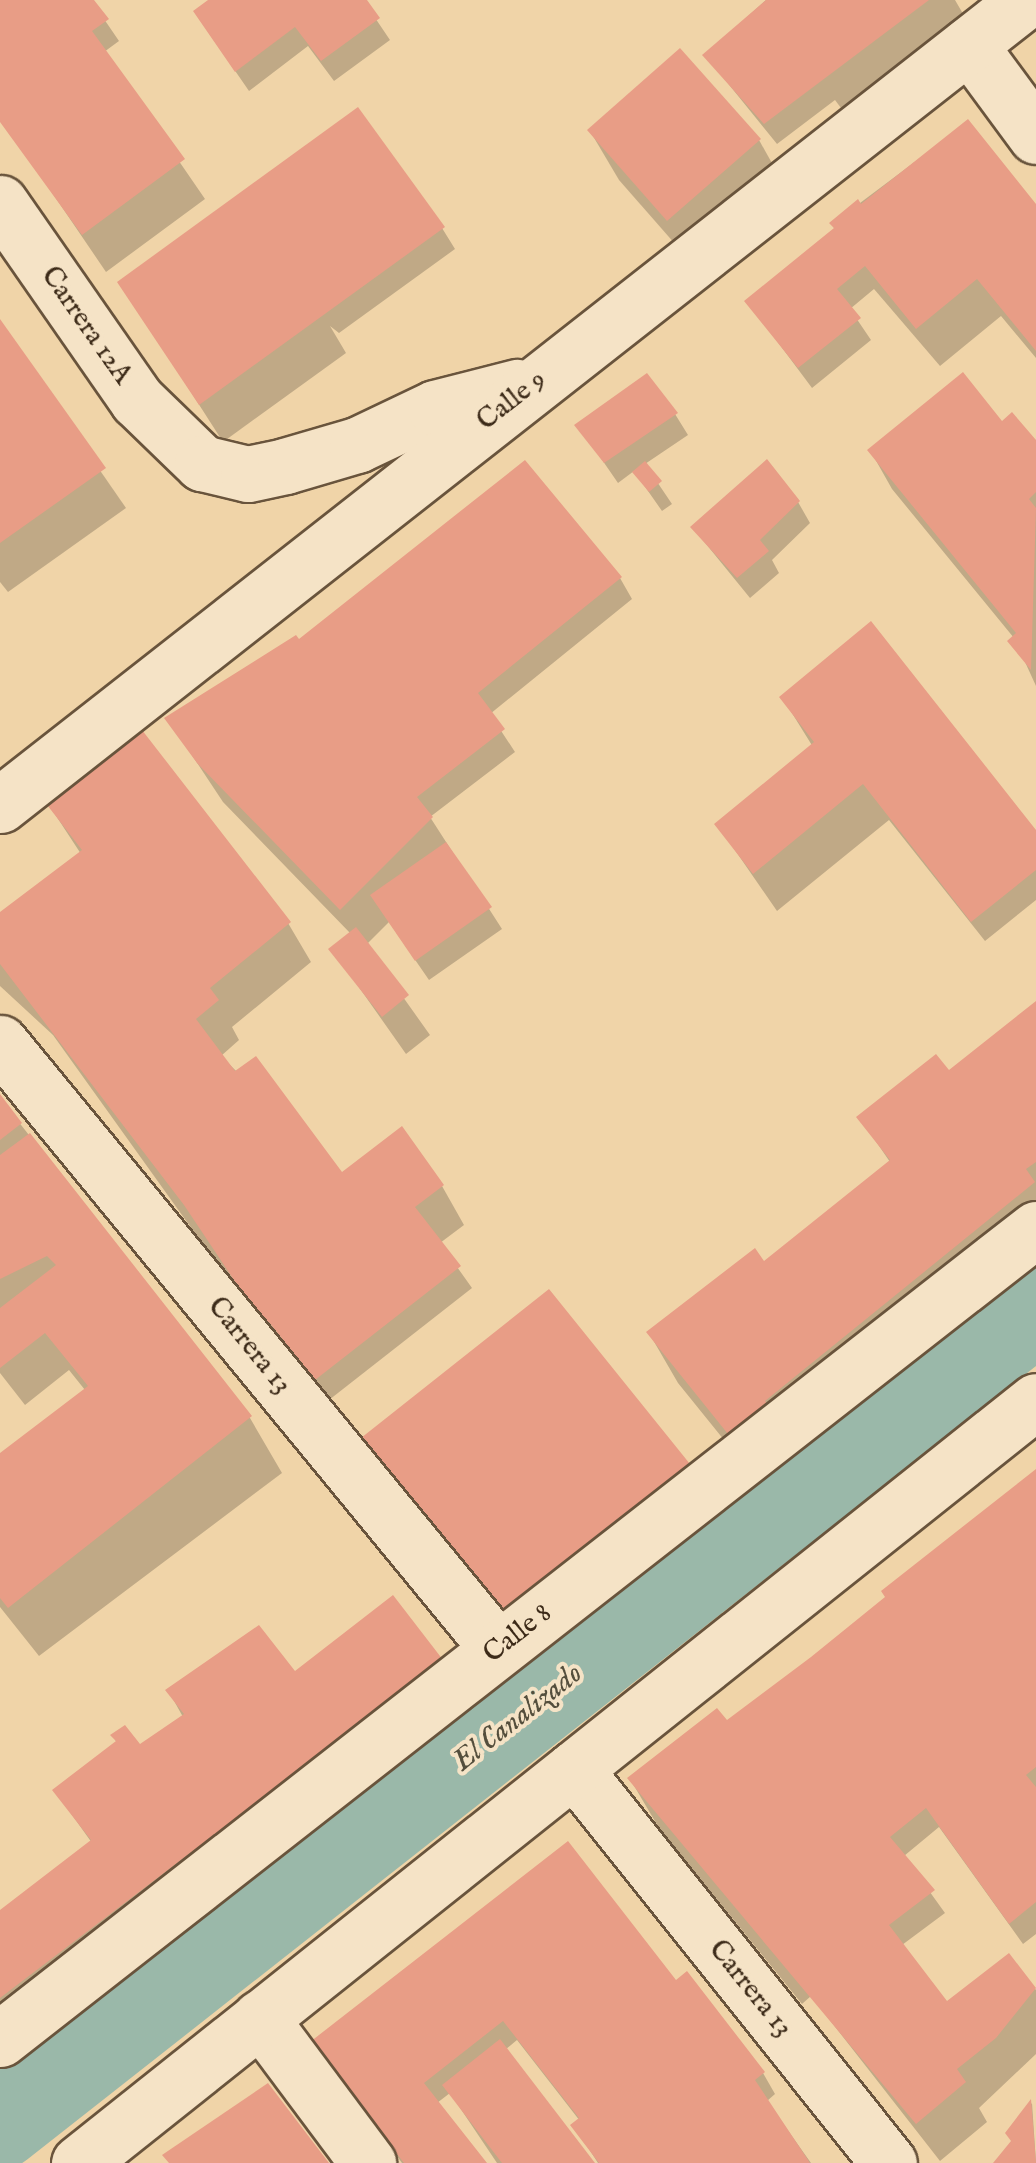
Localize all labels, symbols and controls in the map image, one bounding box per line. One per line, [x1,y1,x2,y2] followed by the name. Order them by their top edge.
[33,260,139,392] street label: Carrera 12A
[471,364,553,438] street label: Calle 9
[200,1291,298,1401] street label: Carrera 13
[477,1597,559,1671] street label: Calle 8
[446,1656,590,1780] water label: El Canalizado
[701,1934,799,2044] street label: Carrera 13

